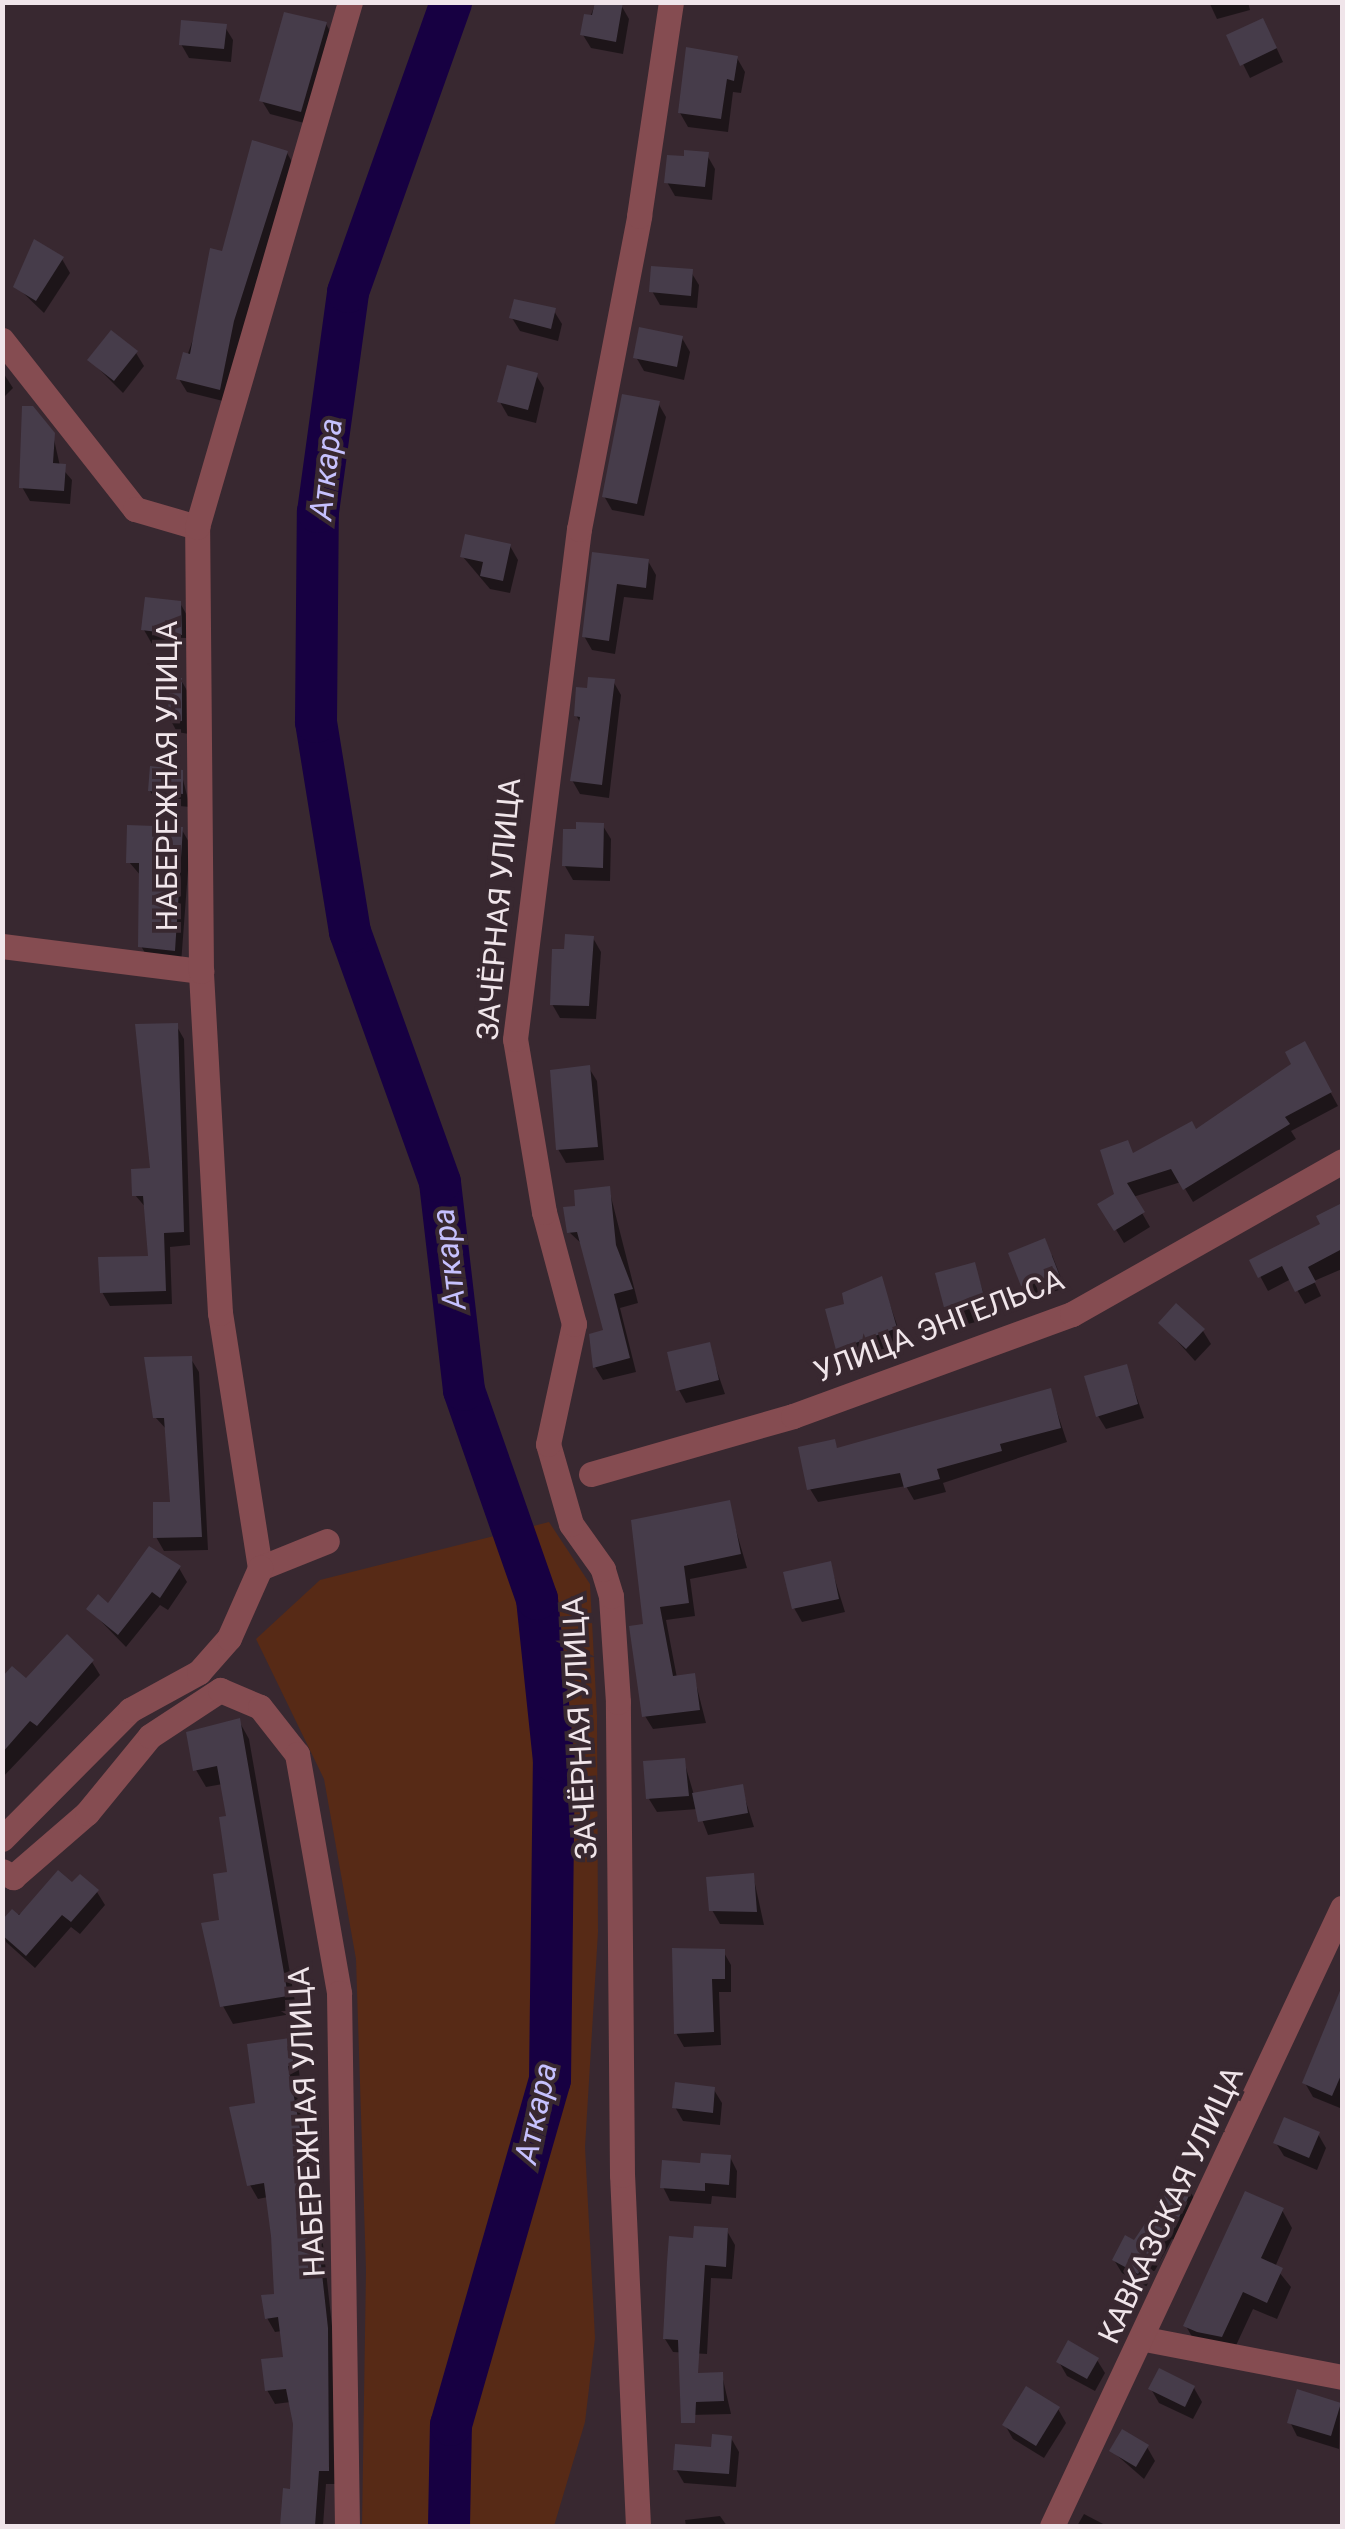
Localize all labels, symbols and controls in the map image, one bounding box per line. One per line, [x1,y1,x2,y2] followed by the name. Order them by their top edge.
[302,416,350,522] water label: Аткара
[149,621,185,931] street label: НАБЕРЕЖНАЯ УЛИЦА
[470,776,528,1042] street label: ЗАЧЁРНАЯ УЛИЦА
[424,1206,474,1312] water label: Аткара
[809,1262,1069,1390] street label: УЛИЦА ЭНГЕЛЬСА
[555,1596,605,1860] street label: ЗАЧЁРНАЯ УЛИЦА
[281,1966,333,2278] street label: НАБЕРЕЖНАЯ УЛИЦА
[507,2059,565,2167] water label: Аткара
[1091,2061,1251,2349] street label: КАВКАЗСКАЯ УЛИЦА

